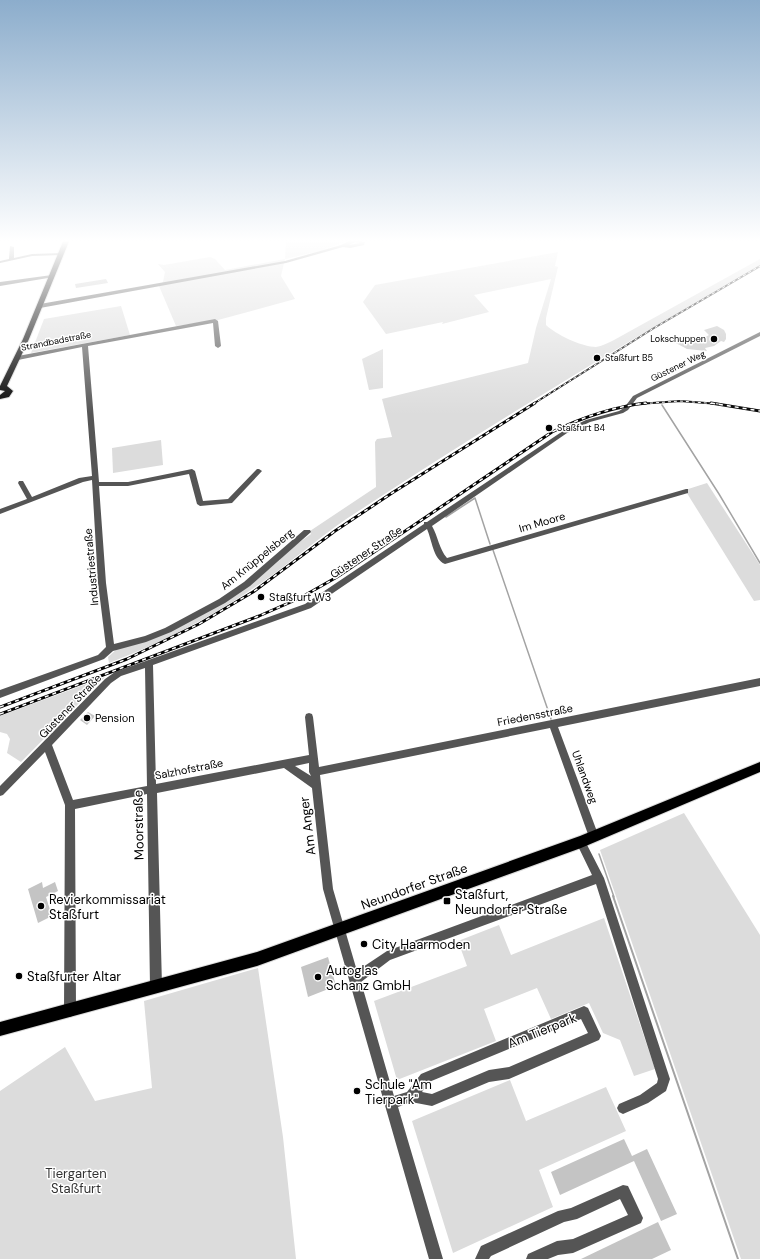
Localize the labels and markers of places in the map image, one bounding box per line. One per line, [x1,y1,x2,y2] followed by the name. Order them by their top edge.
[650,333,706,345] place label: Lokschuppen
[709,334,719,344] marker: Lokschuppen
[605,352,653,364] place label: Staßfurt B5
[592,353,602,363] marker: Staßfurt B5
[557,422,605,434] place label: Staßfurt B4
[544,423,554,433] marker: Staßfurt B4
[269,590,331,604] place label: Staßfurt W3
[256,592,266,602] marker: Staßfurt W3
[95,711,135,725] place label: Pension
[82,713,92,723] marker: Pension
[455,886,567,918] place label: Staßfurt, Neundorfer Straße
[49,891,166,923] place label: Revierkommissariat Staßfurt
[442,896,452,906] marker: Staßfurt, Neundorfer Straße
[36,901,46,911] marker: Revierkommissariat Staßfurt
[372,936,470,953] place label: City Haarmoden
[359,939,369,949] marker: City Haarmoden
[326,962,411,994] place label: Autoglas Schanz GmbH
[27,968,121,985] place label: Staßfurter Altar
[14,971,24,981] marker: Staßfurter Altar
[313,972,323,982] marker: Autoglas Schanz GmbH
[365,1076,432,1108] place label: Schule "Am Tierpark"
[352,1086,362,1096] marker: Schule "Am Tierpark"

